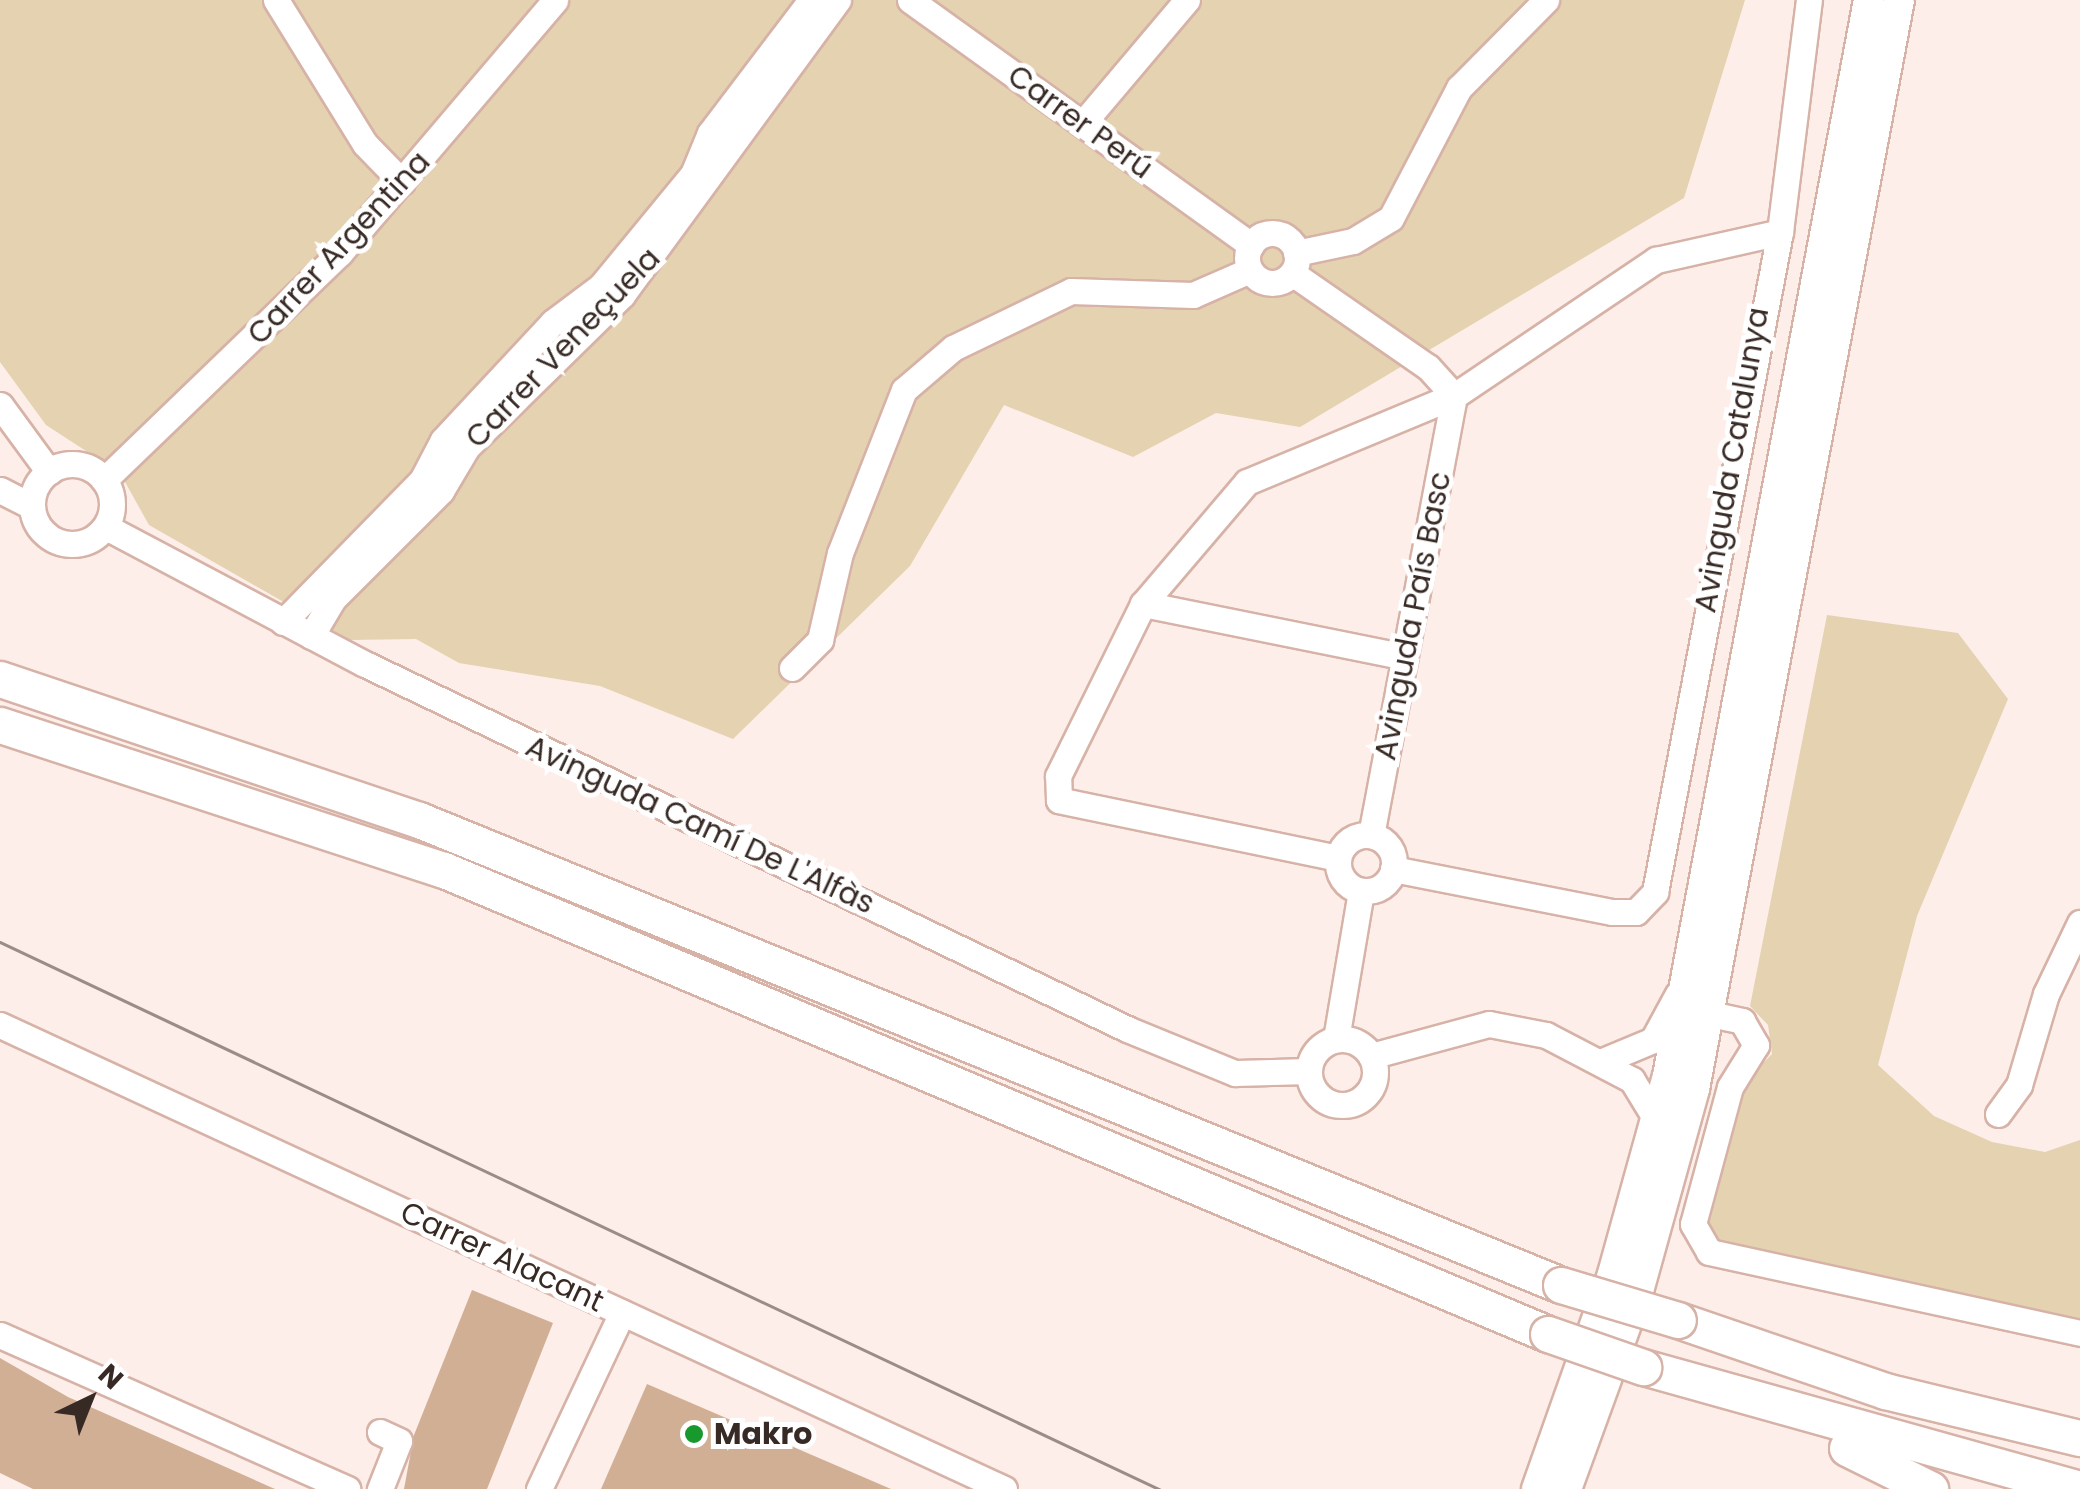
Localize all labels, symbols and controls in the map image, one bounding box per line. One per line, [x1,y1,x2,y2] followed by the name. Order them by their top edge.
[1001,57,1159,187] street label: Carrer Perú
[240,144,438,352] street label: Carrer Argentina
[458,241,668,455] street label: Carrer Veneçuela
[1687,305,1777,615] street label: Avinguda Catalunya
[1367,469,1459,763] street label: Avinguda País Basc
[520,728,880,922] street label: Avinguda Camí De L'Alfàs
[395,1194,609,1320] street label: Carrer Alacant
[40,1349,140,1449] north arrow
[90,1355,132,1398] text: N
[714,1416,812,1452] place label: Makro
[683,1423,705,1445] marker: Makro

